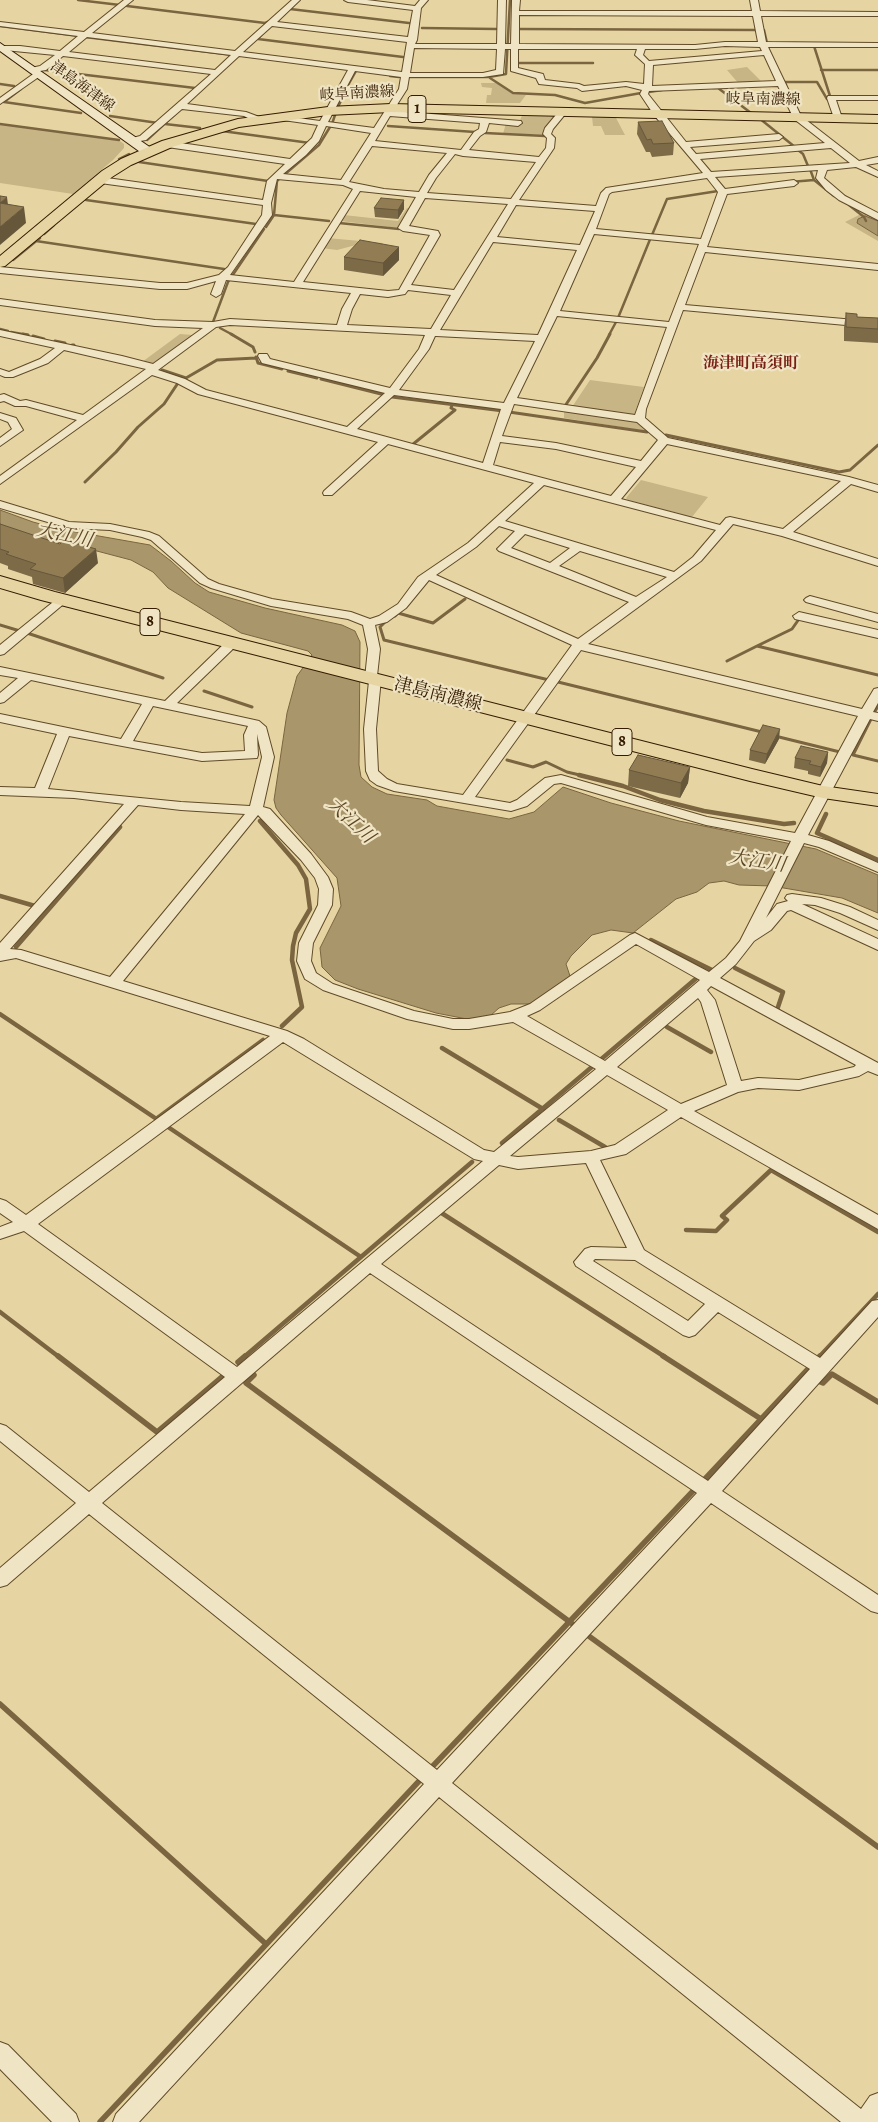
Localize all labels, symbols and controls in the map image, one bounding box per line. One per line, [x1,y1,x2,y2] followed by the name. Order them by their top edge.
[46,58,118,116] street label: 津島海津線
[319,83,395,105] street label: 岐阜南濃線
[725,90,801,110] street label: 岐阜南濃線
[408,96,426,122] road number: 1
[703,354,799,374] district label: 海津町高須町
[34,519,94,553] water label: 大江川
[140,608,160,636] road number: 8
[392,674,484,716] street label: 津島南濃線
[612,729,632,756] road number: 8
[321,793,379,849] water label: 大江川
[727,846,787,878] water label: 大江川

